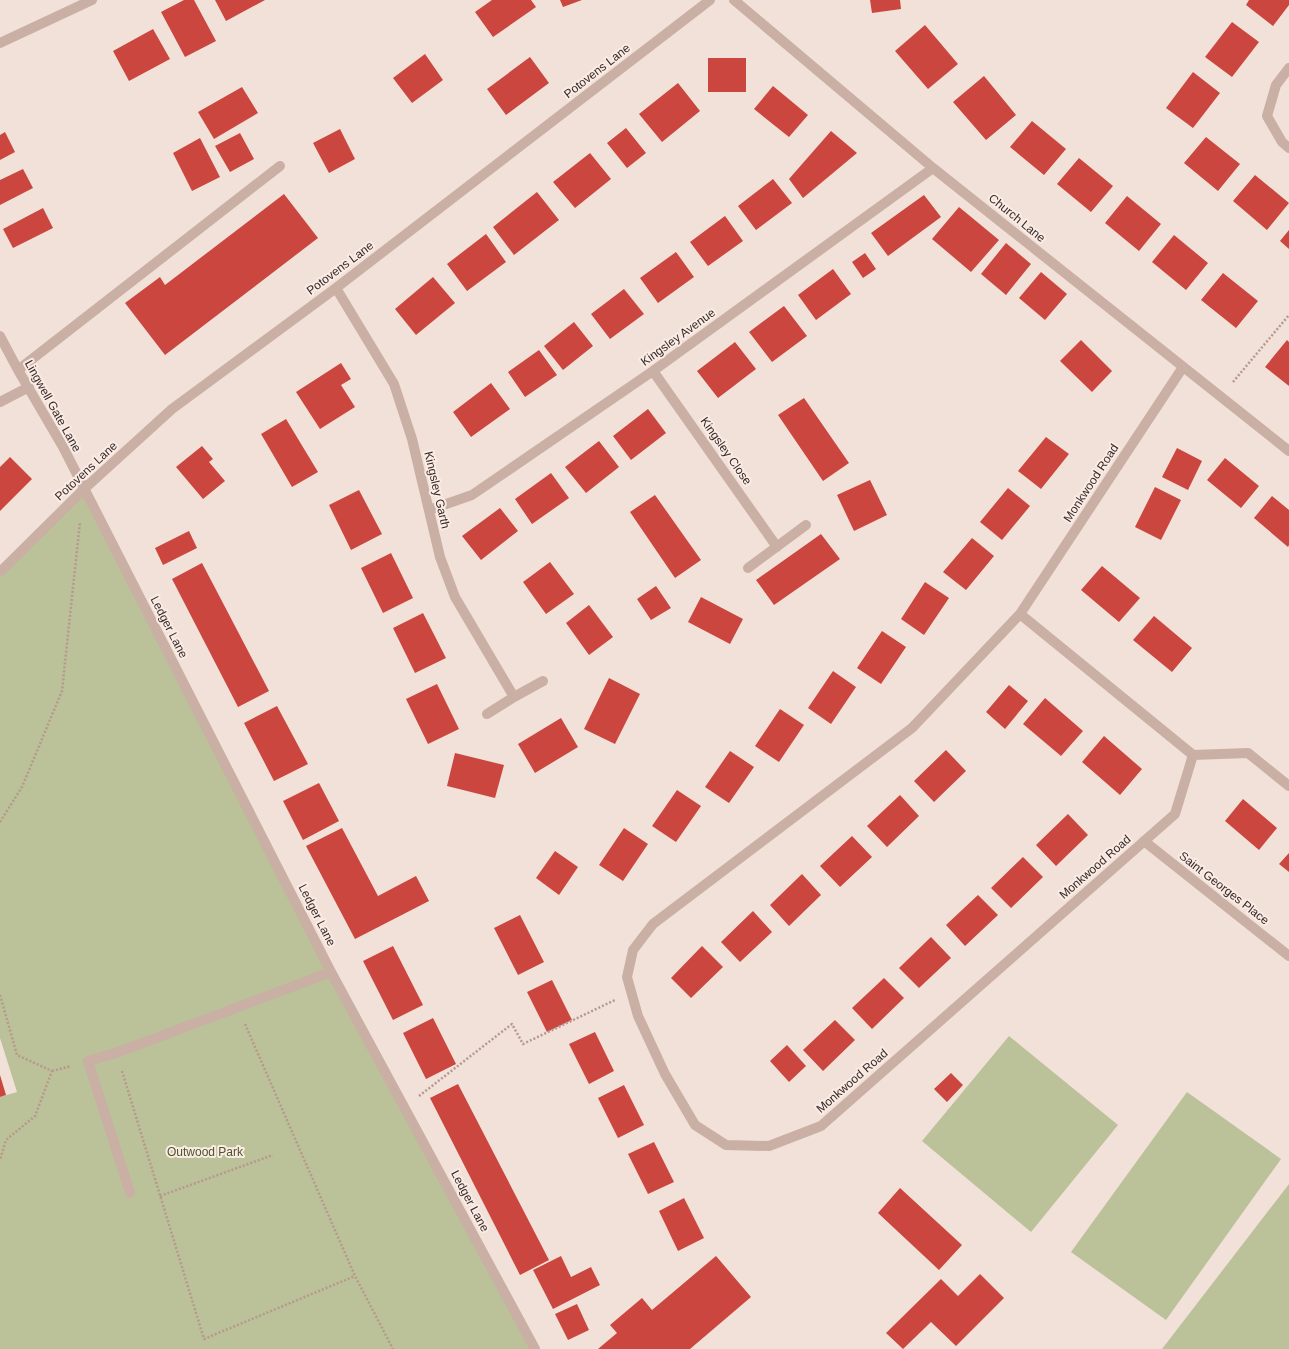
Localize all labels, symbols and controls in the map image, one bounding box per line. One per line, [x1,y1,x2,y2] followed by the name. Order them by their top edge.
[561,41,633,101] street label: Potovens Lane
[986,191,1048,245] street label: Church Lane
[304,238,376,298] street label: Potovens Lane
[638,305,718,369] street label: Kingsley Avenue
[22,358,84,455] street label: Lingwell Gate Lane
[698,414,755,488] street label: Kingsley Close
[52,438,120,503] street label: Potovens Lane
[1061,441,1121,525] street label: Monkwood Road
[421,450,453,530] street label: Kingsley Garth
[147,594,191,660] street label: Ledger Lane
[1056,832,1134,902] street label: Monkwood Road
[1176,849,1272,928] street label: Saint Georges Place
[295,882,339,948] street label: Ledger Lane
[813,1046,891,1116] street label: Monkwood Road
[167,1145,244,1159] park label: Outwood Park
[448,1168,492,1234] street label: Ledger Lane

